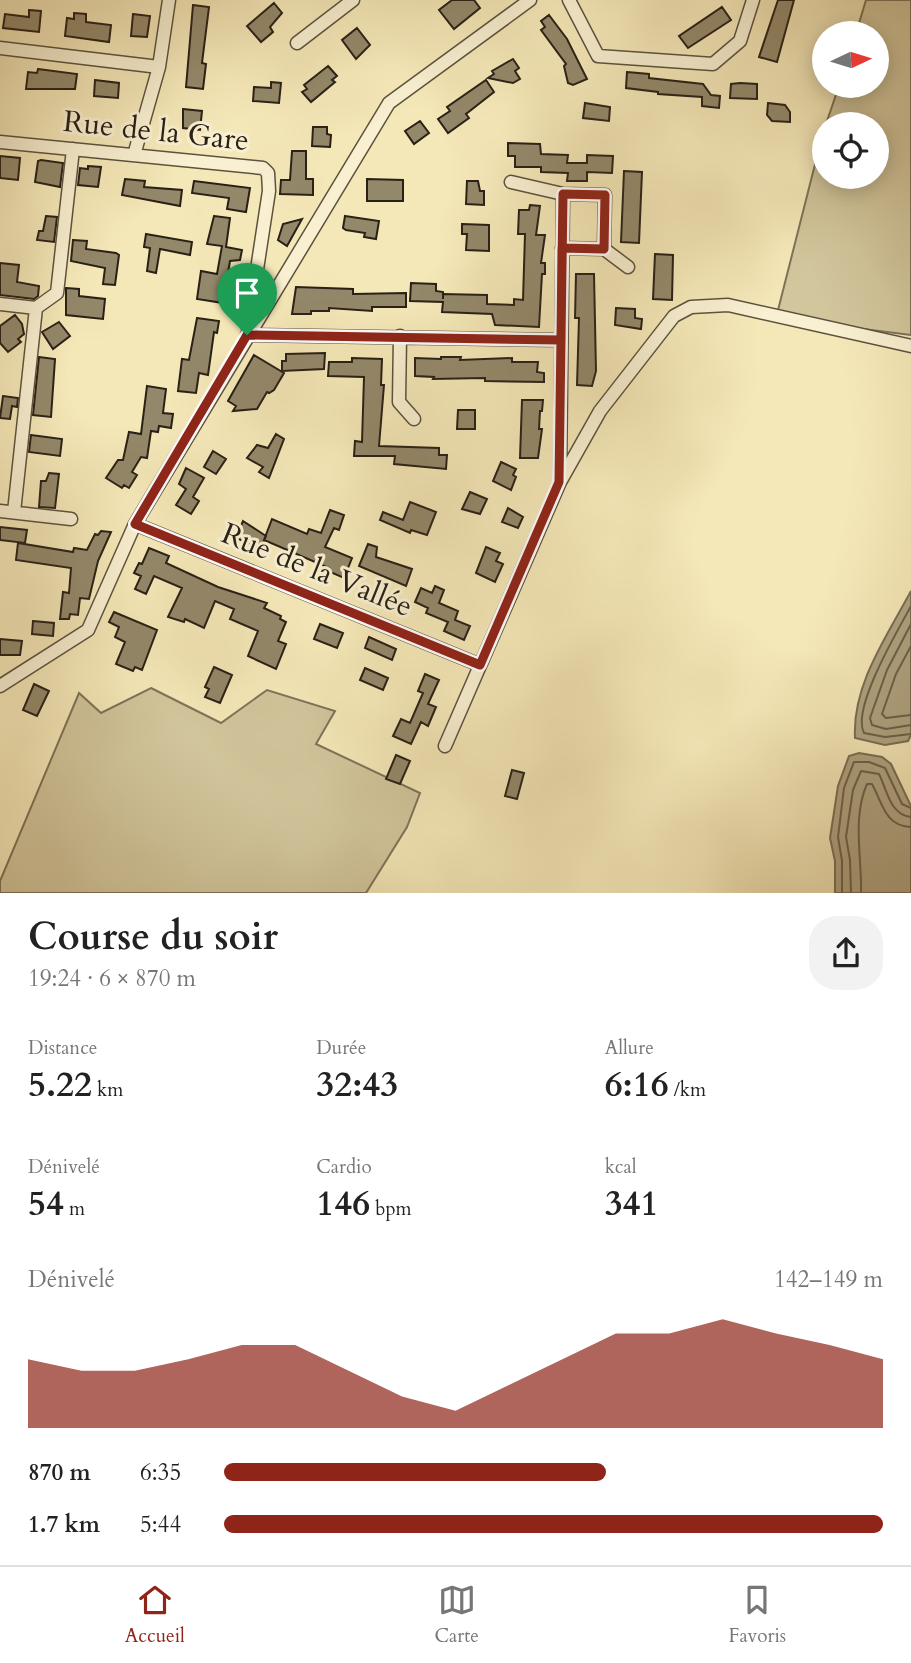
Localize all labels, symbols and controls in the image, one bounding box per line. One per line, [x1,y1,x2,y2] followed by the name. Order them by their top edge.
[812,21,889,98] north arrow
[812,21,889,189] map controls
[61,101,251,161] street label: Rue de la Gare
[812,112,889,189] button: locate
[217,263,277,335] pin
[228,274,266,312] icon: arrive
[215,513,419,627] street label: Rue de la Vallée
[28,911,278,963] text: Course du soir
[809,916,883,990] button: share
[28,963,196,994] text: 19:24 · 6 × 870 m
[28,1035,97,1061] text: Distance
[316,1035,366,1061] text: Durée
[605,1035,654,1061] text: Allure
[28,1061,92,1109] text: 5.22
[316,1061,398,1109] text: 32:43
[605,1061,669,1109] text: 6:16
[92,1077,123,1103] text: km
[669,1077,706,1103] text: /km
[28,1154,100,1180] text: Dénivelé
[316,1154,372,1180] text: Cardio
[605,1154,637,1180] text: kcal
[28,1180,64,1228] text: 54
[316,1180,370,1228] text: 146
[605,1180,658,1228] text: 341
[64,1196,85,1222] text: m
[370,1196,412,1222] text: bpm
[28,1264,115,1295] text: Dénivelé
[774,1264,883,1295] text: 142–149 m
[28,1457,91,1488] text: 870 m
[140,1457,181,1488] text: 6:35
[28,1509,100,1540] text: 1.7 km
[140,1509,181,1540] text: 5:44
[125,1581,185,1649] tab: Accueil
[435,1581,479,1649] tab: Carte
[729,1581,786,1649] tab: Favoris

